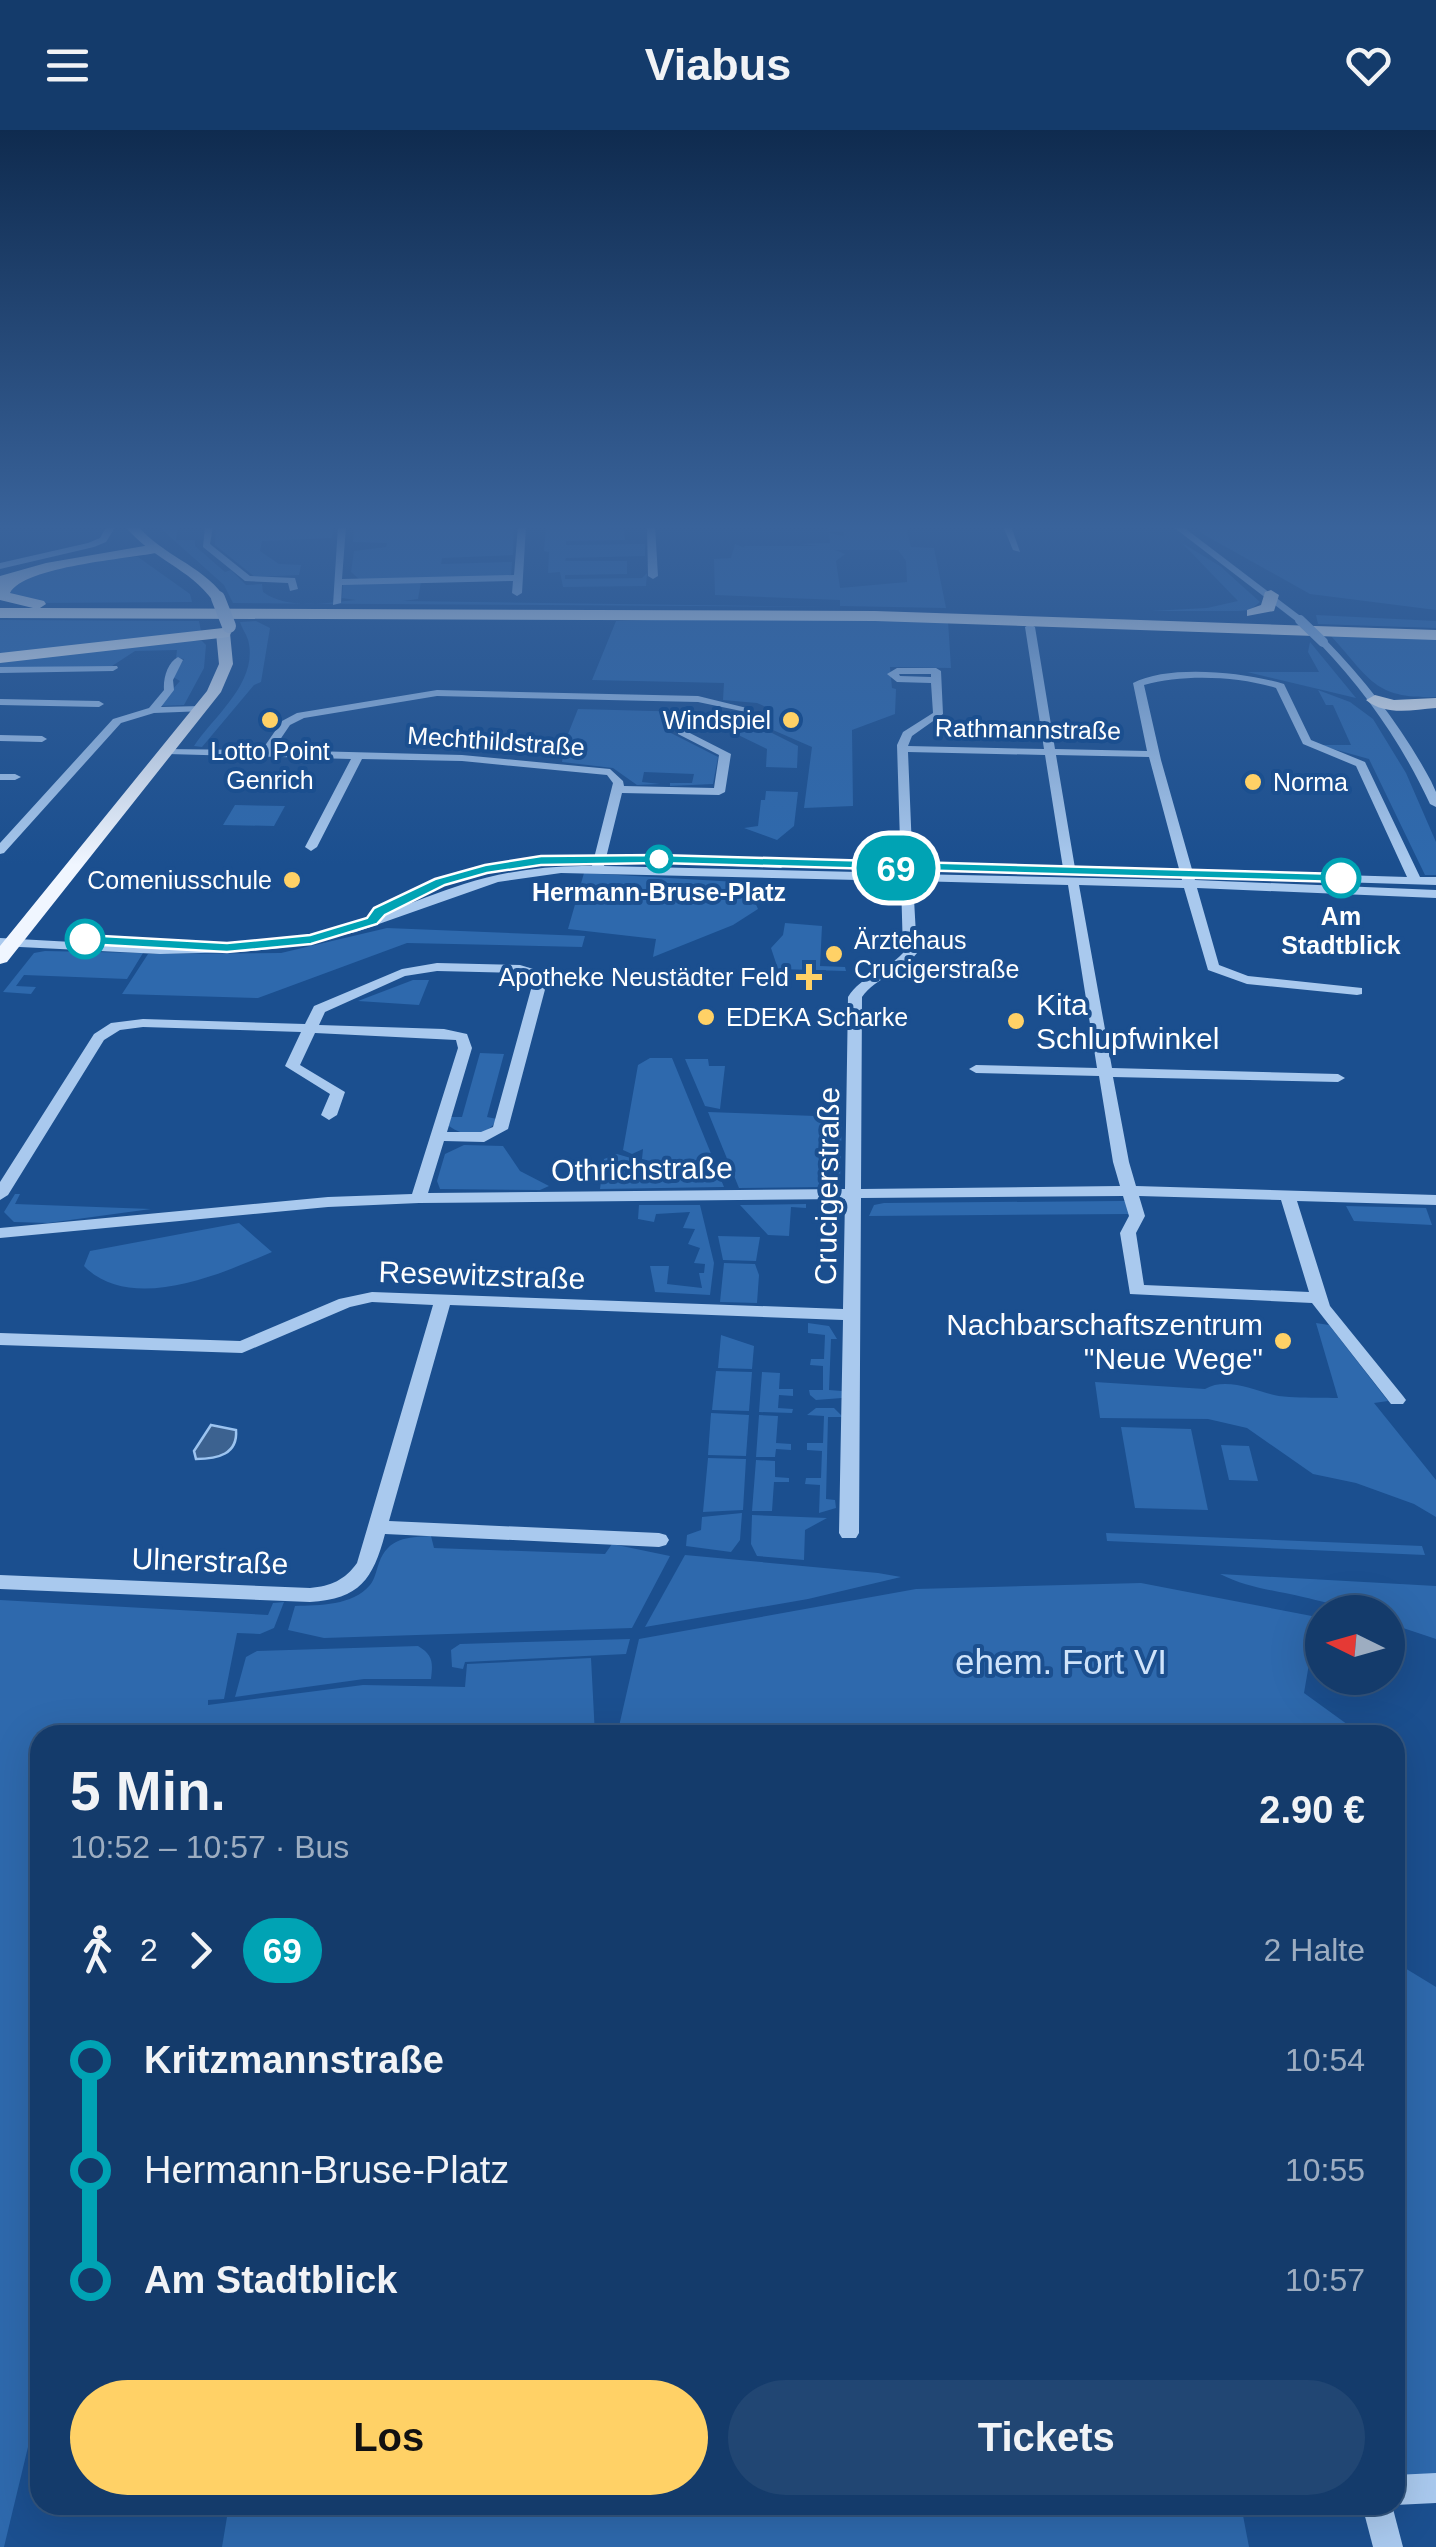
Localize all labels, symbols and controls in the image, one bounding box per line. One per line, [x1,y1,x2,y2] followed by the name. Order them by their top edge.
[40,38,95,93] icon: menu
[1341,38,1396,93] icon: heart
[645,39,791,90] text: Viabus
[663,706,771,734] place label: Windspiel
[259,709,281,731] marker: Lotto Point Genrich
[780,709,802,731] marker: Windspiel
[935,713,1121,745] street label: Rathmannstraße
[406,721,586,761] street label: Mechthildstraße
[210,737,330,794] place label: Lotto Point Genrich
[1273,768,1348,796] place label: Norma
[1242,771,1264,793] marker: Norma
[851,836,941,900] line badge: 69
[646,846,672,872] marker: Hermann-Bruse-Platz
[877,849,915,888] text: 69
[1322,859,1360,897] marker: Am Stadtblick
[87,866,272,894] place label: Comeniusschule
[281,869,303,891] marker: Comeniusschule
[532,878,786,906] place label: Hermann-Bruse-Platz
[1281,902,1401,959] place label: Am Stadtblick
[66,920,104,958] unlabelled marker
[854,926,1019,983] place label: Ärztehaus Crucigerstraße
[823,943,845,965] marker: Ärztehaus Crucigerstraße
[499,963,789,991] place label: Apotheke Neustädter Feld
[798,966,820,988] marker: Apotheke Neustädter Feld
[1036,988,1219,1055] place label: Kita Schlupfwinkel
[726,1003,908,1031] place label: EDEKA Scharke
[695,1006,717,1028] marker: EDEKA Scharke
[1005,1010,1027,1032] marker: Kita Schlupfwinkel
[809,1087,845,1285] street label: Crucigerstraße
[551,1151,733,1187] street label: Othrichstraße
[378,1255,586,1295] street label: Resewitzstraße
[946,1308,1263,1375] place label: Nachbarschaftszentrum "Neue Wege"
[1272,1330,1294,1352] marker: Nachbarschaftszentrum "Neue Wege"
[131,1542,289,1580] street label: Ulnerstraße
[1305,1595,1405,1695] north arrow
[1305,1595,1405,1695] map controls
[955,1642,1167,1681] park label: ehem. Fort VI
[70,1760,226,1822] text: 5 Min.
[1259,1789,1365,1831] text: 2.90 €
[70,1829,349,1865] text: 10:52 – 10:57 · Bus
[70,1923,125,1978] icon: walk
[173,1923,228,1978] icon: forward
[263,1931,302,1970] text: 69
[140,1932,158,1968] text: 2
[1264,1932,1365,1968] text: 2 Halte
[144,2039,444,2081] text: Kritzmannstraße
[1285,2042,1365,2078] text: 10:54
[144,2149,509,2191] text: Hermann-Bruse-Platz
[1285,2152,1365,2188] text: 10:55
[144,2259,397,2301] text: Am Stadtblick
[1285,2262,1365,2298] text: 10:57
[70,2380,708,2495] button: Los
[728,2380,1365,2495] button: Tickets

